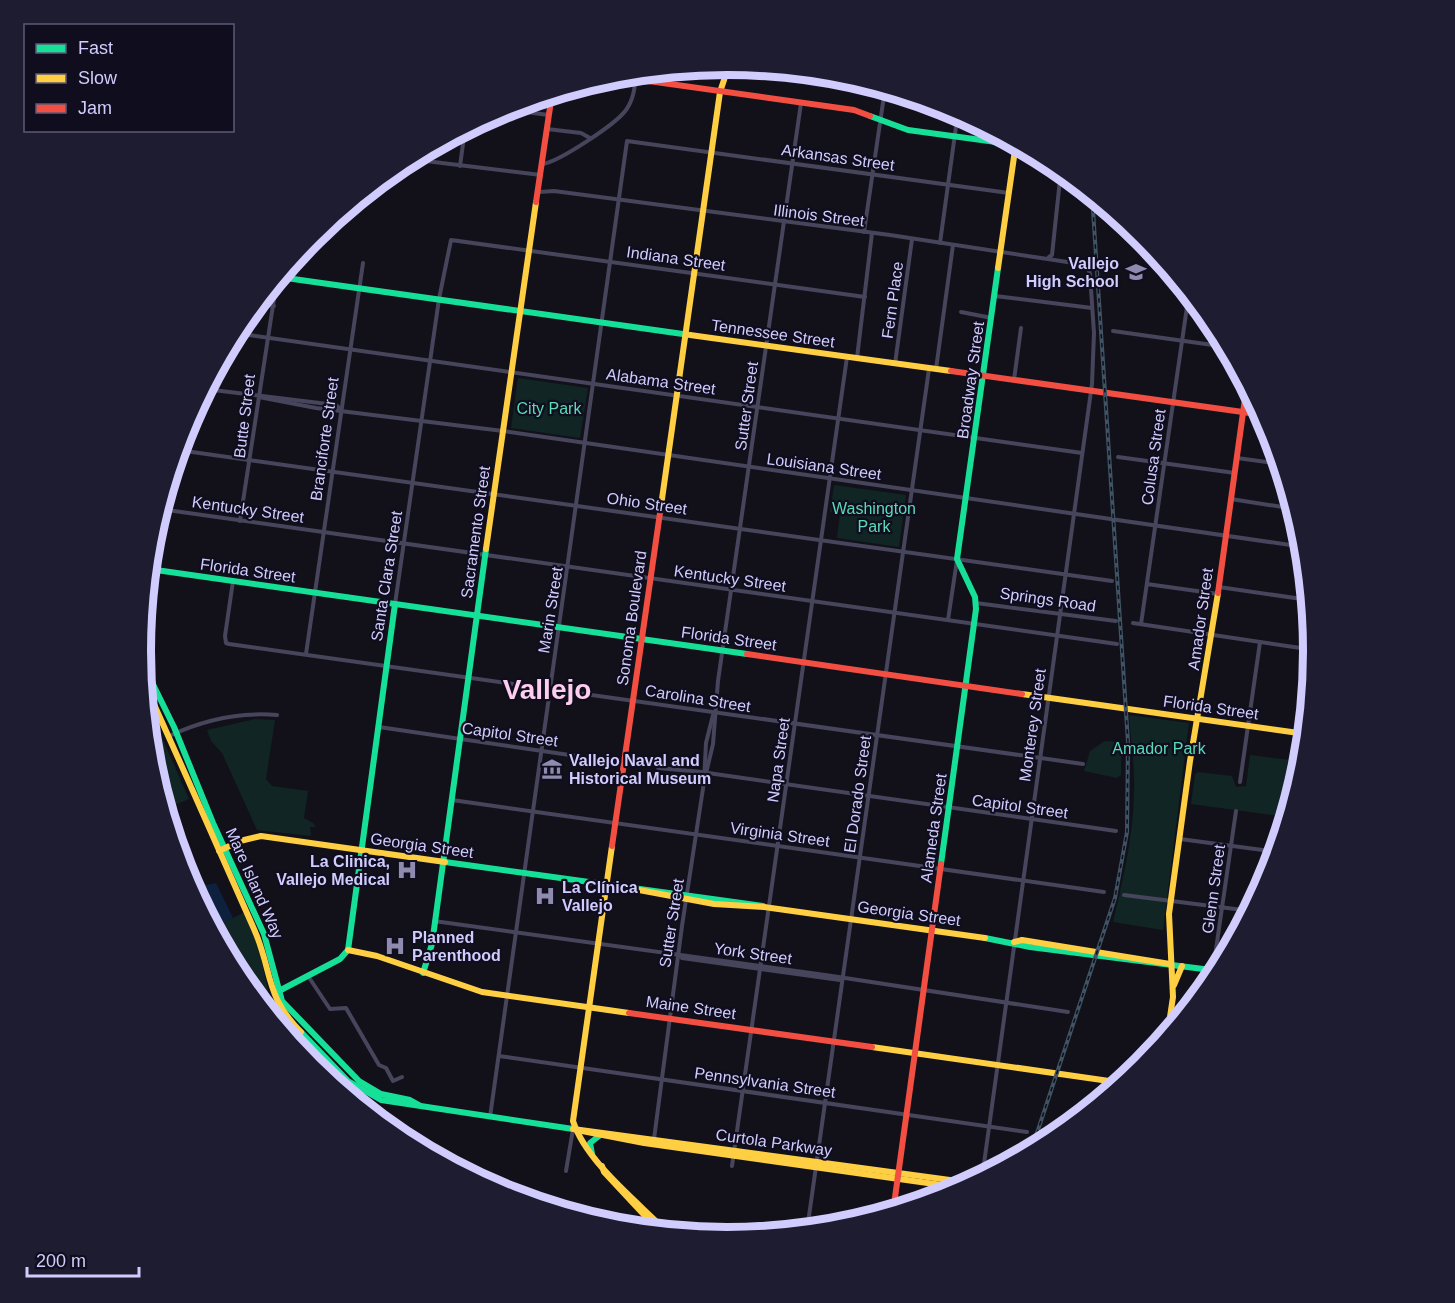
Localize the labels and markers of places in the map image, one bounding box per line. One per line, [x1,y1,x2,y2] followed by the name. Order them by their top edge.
[1026,255,1119,290] place label: Vallejo High School
[1124,260,1148,284] school or university icon: Vallejo High School
[569,752,711,787] place label: Vallejo Naval and Historical Museum
[540,757,564,781] museum icon: Vallejo Naval and Historical Museum
[276,853,390,888] place label: La Clinica, Vallejo Medical
[395,858,419,882] hospital icon: La Clinica, Vallejo Medical
[562,879,638,914] place label: La Clínica Vallejo
[533,884,557,908] hospital icon: La Clínica Vallejo
[412,929,501,964] place label: Planned Parenthood
[383,934,407,958] hospital icon: Planned Parenthood

